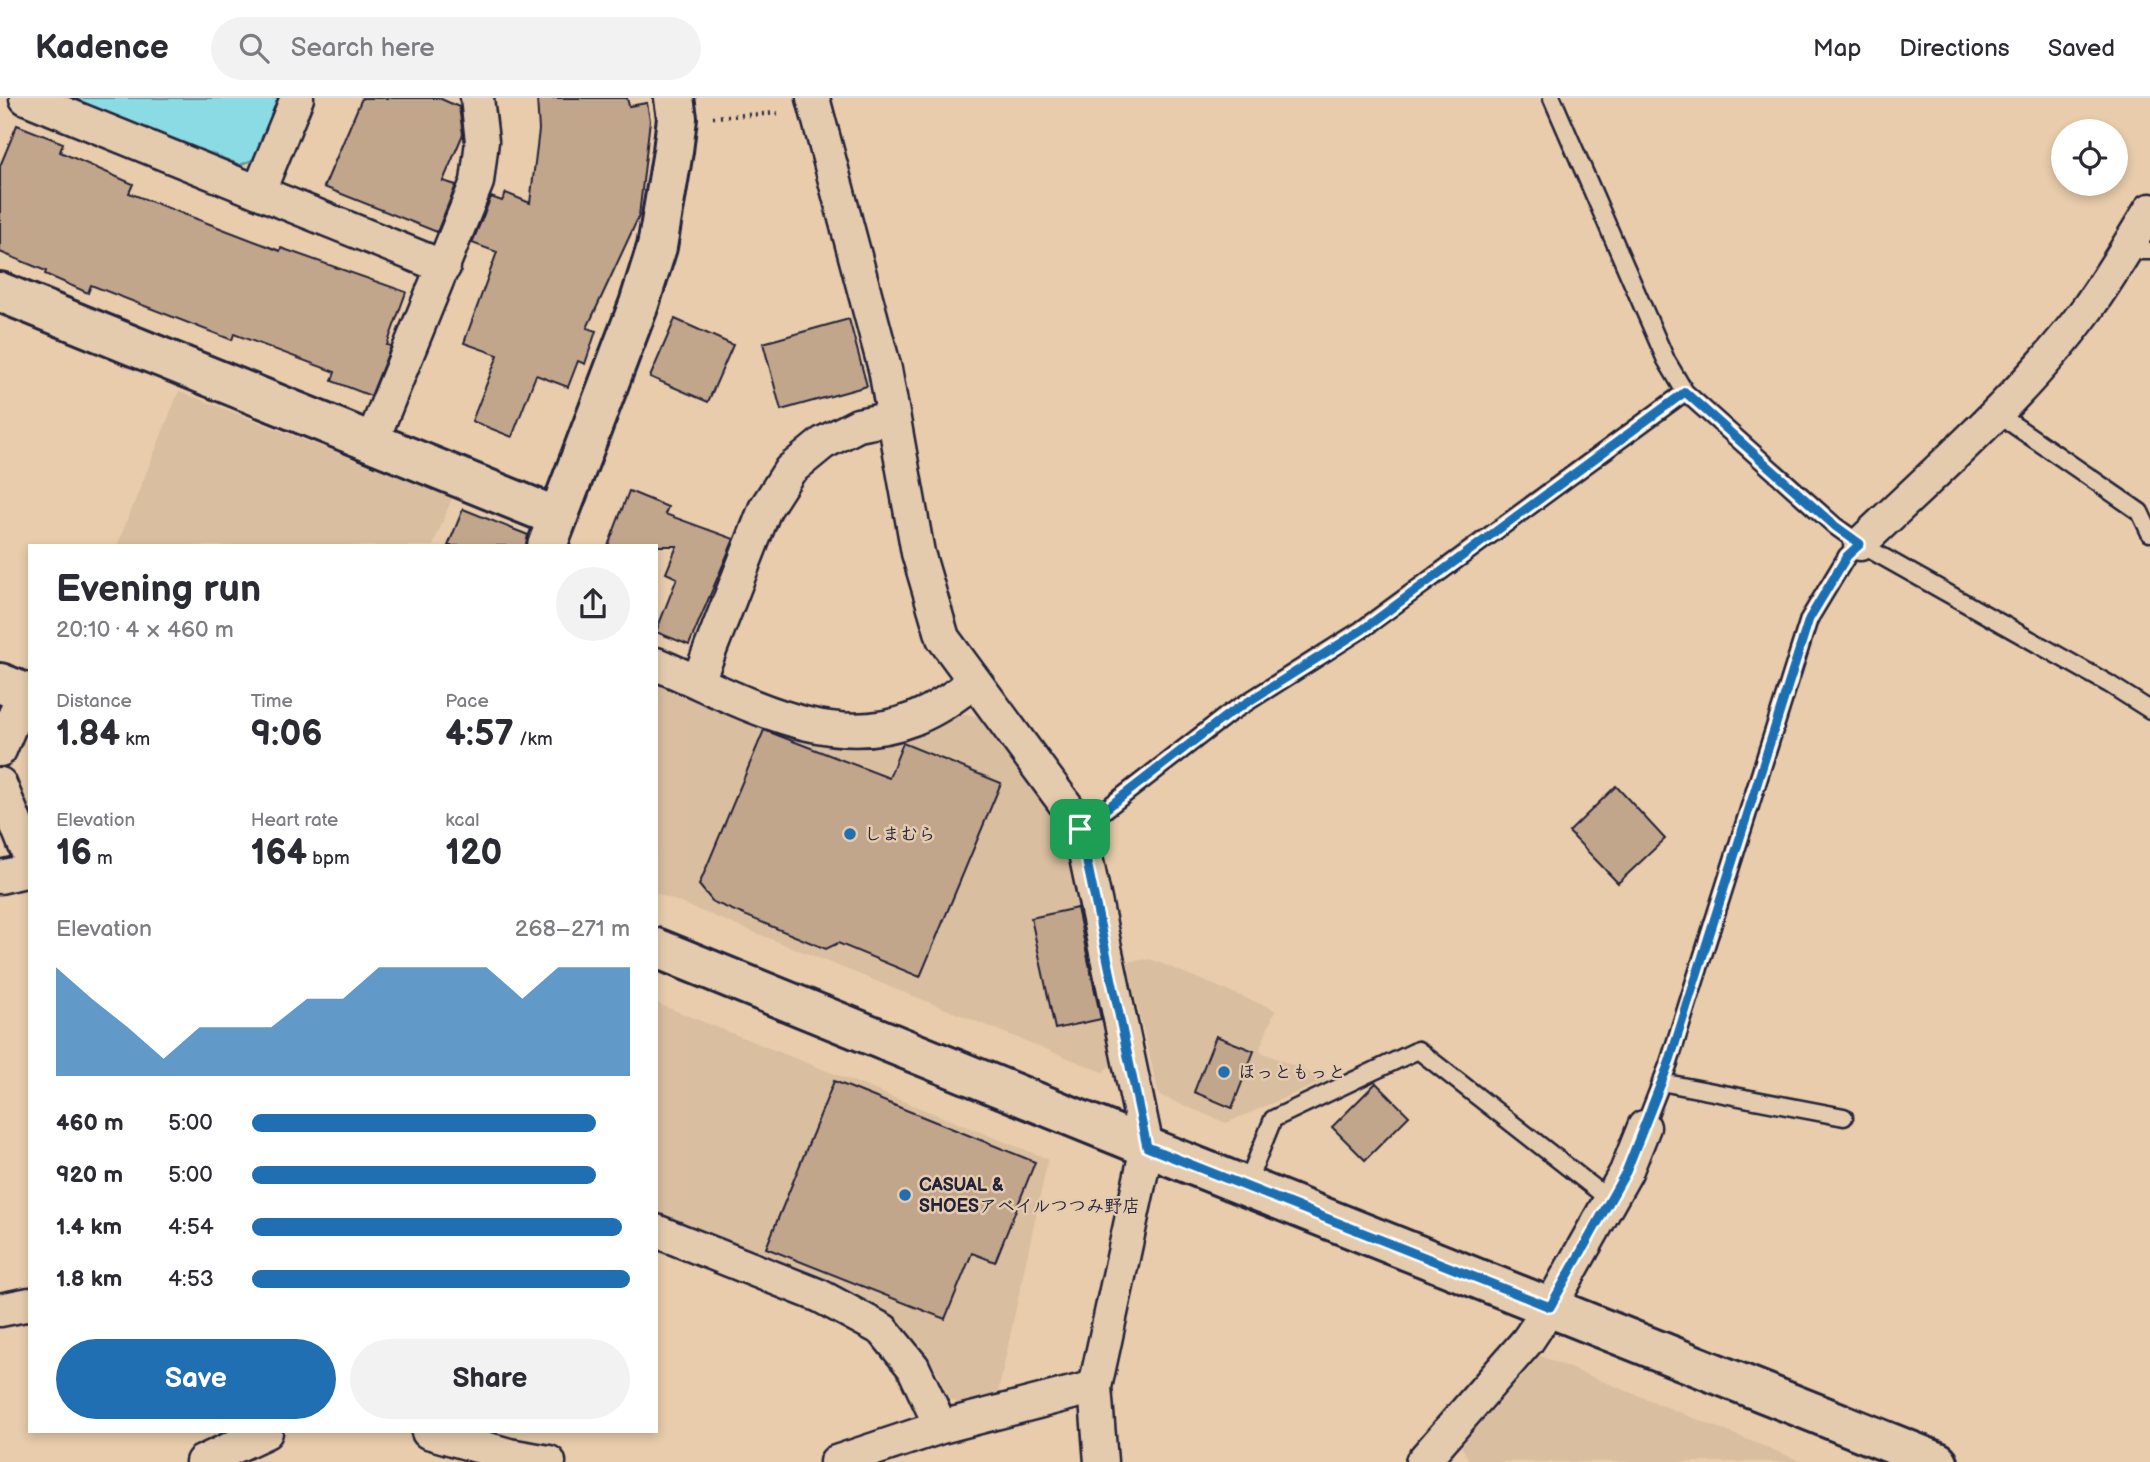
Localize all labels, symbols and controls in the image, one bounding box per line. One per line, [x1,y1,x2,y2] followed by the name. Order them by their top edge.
[211,17,701,80] search box
[35,28,169,68] text: Kadence
[235,29,273,67] icon: search
[291,33,435,64] text: Search here
[1813,34,1861,63] text: Map
[1899,34,2010,63] text: Directions
[2048,34,2115,63] text: Saved
[2051,119,2128,196] map controls
[2051,119,2128,196] button: locate
[56,567,261,612] text: Evening run
[556,567,630,641] button: share
[56,616,234,644] text: 20:10 · 4 × 460 m
[56,690,132,713] text: Distance
[251,690,293,713] text: Time
[445,690,489,713] text: Pace
[56,713,120,756] text: 1.84
[251,713,323,756] text: 9:06
[445,713,514,756] text: 4:57
[120,728,150,751] text: km
[514,728,553,751] text: /km
[1050,799,1110,859] pin
[56,809,135,832] text: Elevation
[251,809,338,832] text: Heart rate
[445,809,479,832] text: kcal
[1061,810,1099,848] icon: arrive
[864,824,936,845] place label: しまむら
[842,826,858,842] marker: しまむら
[56,832,92,875] text: 16
[251,832,307,875] text: 164
[445,832,502,875] text: 120
[92,847,113,870] text: m
[307,847,350,870] text: bpm
[56,915,152,943] text: Elevation
[515,915,630,943] text: 268–271 m
[1238,1062,1346,1083] place label: ほっともっと
[1216,1064,1232,1080] marker: ほっともっと
[56,1109,124,1137] text: 460 m
[168,1109,213,1137] text: 5:00
[56,1161,123,1189] text: 920 m
[168,1161,213,1189] text: 5:00
[919,1175,1140,1217] place label: CASUAL & SHOESアベイルつつみ野店
[897,1187,913,1203] marker: CASUAL & SHOESアベイルつつみ野店
[56,1213,122,1241] text: 1.4 km
[168,1213,214,1241] text: 4:54
[56,1265,122,1293] text: 1.8 km
[168,1265,214,1293] text: 4:53
[56,1339,336,1419] button: Save
[350,1339,630,1419] button: Share

